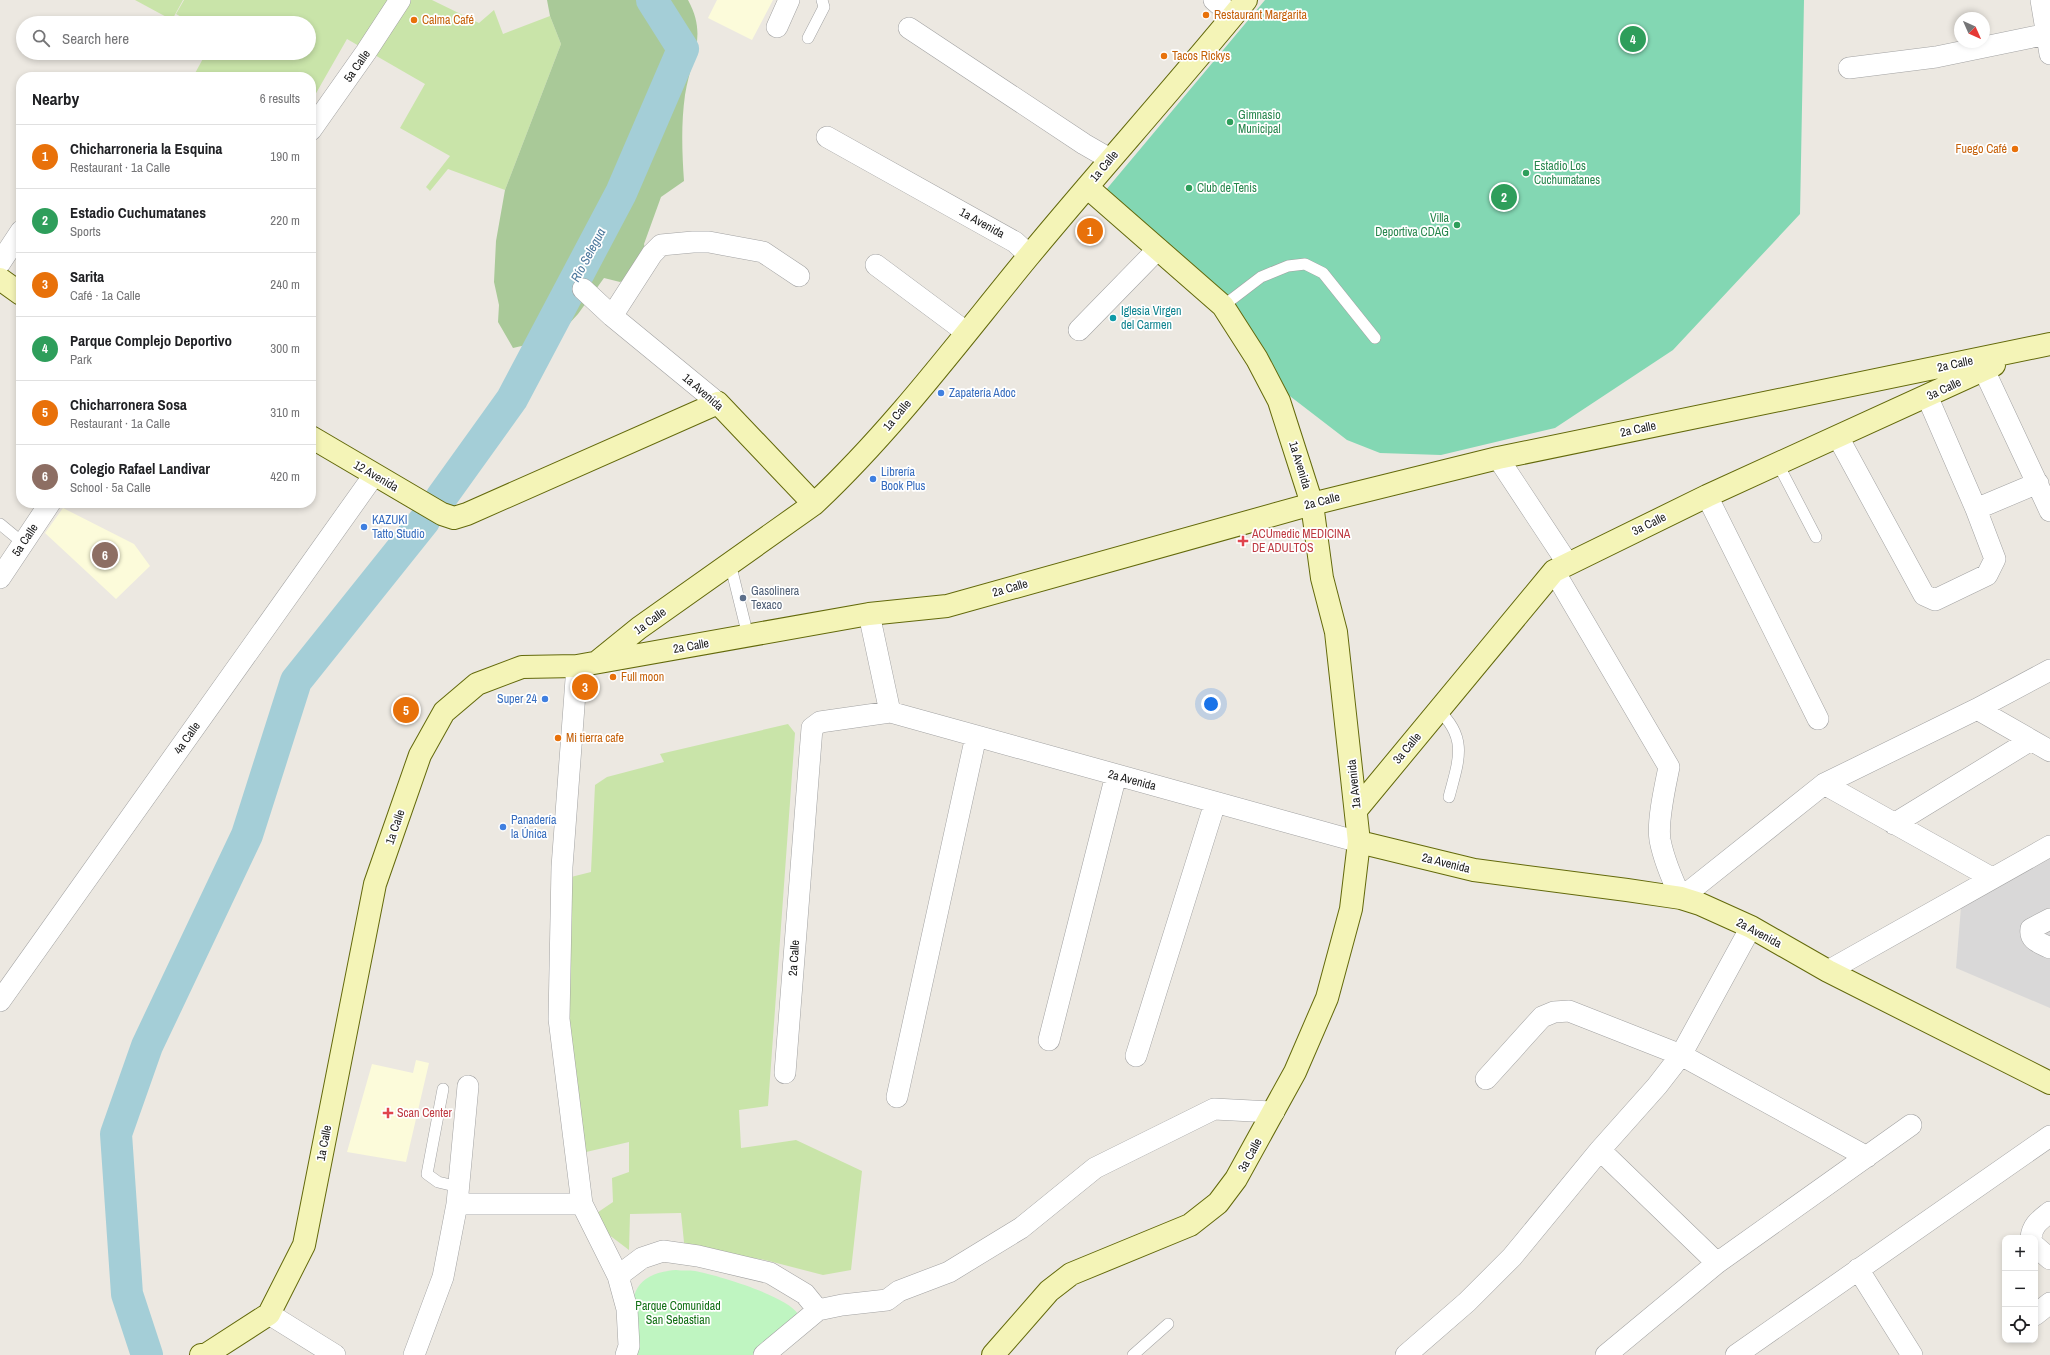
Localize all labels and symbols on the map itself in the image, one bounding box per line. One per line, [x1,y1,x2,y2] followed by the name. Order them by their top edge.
[1214,7,1308,23] place label: Restaurant Margarita
[1201,10,1211,20] marker: Restaurant Margarita
[422,12,474,28] place label: Calma Café
[1954,12,1990,48] north arrow
[409,15,419,25] marker: Calma Café
[1620,24,1646,54] pin: 4
[340,47,374,85] street label: 5a Calle
[1172,48,1230,64] place label: Tacos Rickys
[1159,51,1169,61] marker: Tacos Rickys
[1238,107,1281,137] place label: Gimnasio Municipal
[1225,117,1235,127] marker: Gimnasio Municipal
[1956,141,2007,157] place label: Fuego Café
[2010,144,2020,154] marker: Fuego Café
[1086,147,1122,185] street label: 1a Calle
[1534,158,1600,188] place label: Estadio Los Cuchumatanes
[1521,168,1531,178] marker: Estadio Los Cuchumatanes
[1197,180,1257,196] place label: Club de Tenis
[1491,182,1517,212] pin: 2
[1184,183,1194,193] marker: Club de Tenis
[957,204,1008,242] street label: 1a Avenida
[1375,210,1450,240] place label: Villa Deportiva CDAG
[1077,216,1103,246] pin: 1
[1452,220,1462,230] marker: Villa Deportiva CDAG
[567,225,609,285] water label: Río Selegua
[1121,303,1182,333] place label: Iglesia Virgen del Carmen
[1108,313,1118,323] marker: Iglesia Virgen del Carmen
[1936,352,1974,376] street label: 2a Calle
[679,370,727,414] street label: 1a Avenida
[1924,374,1964,404] street label: 3a Calle
[949,385,1016,401] place label: Zapatería Adoc
[936,388,946,398] marker: Zapatería Adoc
[879,396,915,434] street label: 1a Calle
[1619,417,1657,441] street label: 2a Calle
[1285,439,1315,491] street label: 1a Avenida
[351,457,402,495] street label: 12 Avenida
[881,464,925,494] place label: Librería Book Plus
[868,474,878,484] marker: Librería Book Plus
[1303,489,1341,513] street label: 2a Calle
[1629,509,1669,539] street label: 3a Calle
[372,512,425,542] place label: KAZUKI Tatto Studio
[8,521,42,559] street label: 5a Calle
[359,522,369,532] marker: KAZUKI Tatto Studio
[1251,526,1351,556] place label: ACUmedic MEDICINA DE ADULTOS
[1237,535,1249,547] marker: ACUmedic MEDICINA DE ADULTOS
[92,540,118,570] pin: 6
[990,575,1030,601] street label: 2a Calle
[751,583,800,613] place label: Gasolinera Texaco
[738,593,748,603] marker: Gasolinera Texaco
[631,604,669,638] street label: 1a Calle
[672,635,710,657] street label: 2a Calle
[621,669,664,685] place label: Full moon
[572,672,598,702] pin: 3
[608,672,618,682] marker: Full moon
[497,691,538,707] place label: Super 24
[540,694,550,704] marker: Super 24
[1201,694,1221,714] your location
[393,695,419,725] pin: 5
[170,719,204,757] street label: 4a Calle
[1389,729,1425,767] street label: 3a Calle
[566,730,624,746] place label: Mi tierra cafe
[553,733,563,743] marker: Mi tierra cafe
[1343,758,1365,809] street label: 1a Avenida
[1106,766,1158,794] street label: 2a Avenida
[382,807,408,847] street label: 1a Calle
[511,812,557,842] place label: Panadería la Única
[498,822,508,832] marker: Panadería la Única
[1420,849,1472,877] street label: 2a Avenida
[1734,914,1785,952] street label: 2a Avenida
[785,939,803,977] street label: 2a Calle
[397,1105,452,1121] place label: Scan Center
[382,1107,394,1119] marker: Scan Center
[313,1124,335,1162] street label: 1a Calle
[1234,1135,1266,1175] street label: 3a Calle
[635,1298,721,1328] park label: Parque Comunidad San Sebastian

